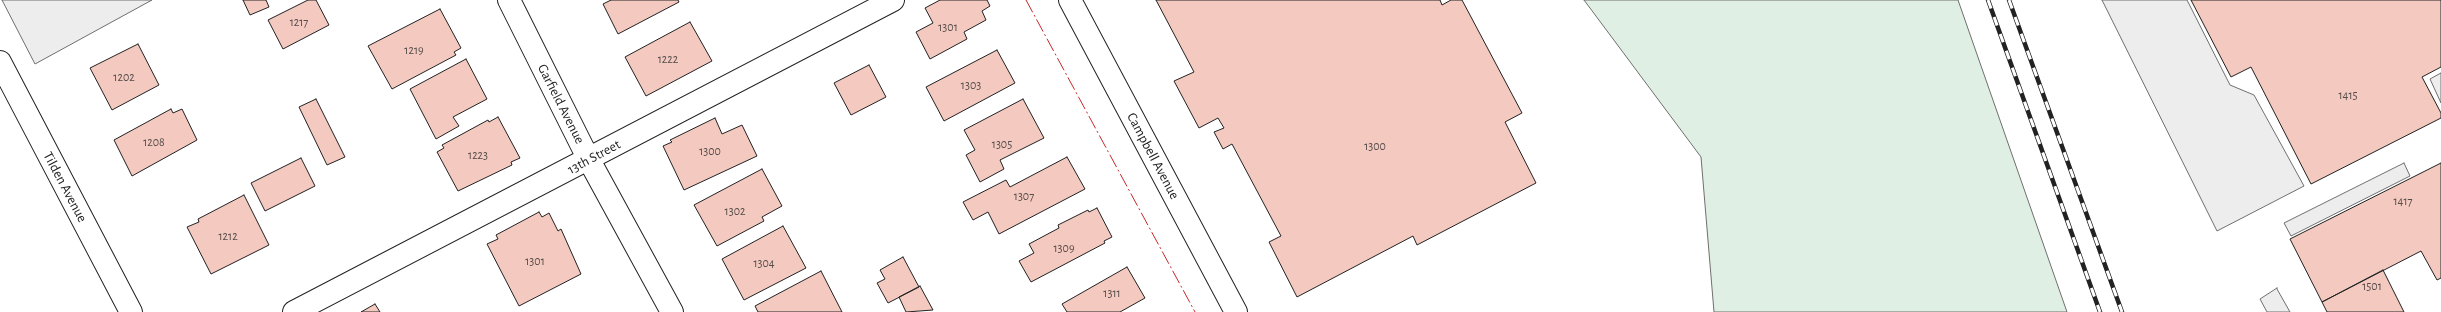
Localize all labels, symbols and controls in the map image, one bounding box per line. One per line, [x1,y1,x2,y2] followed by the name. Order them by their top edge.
[290,15,308,29] house number: 1217
[938,20,958,34] house number: 1301
[404,43,424,57] house number: 1219
[658,52,678,66] house number: 1222
[534,61,588,147] street label: Garfield Avenue
[113,70,135,84] house number: 1202
[961,78,981,92] house number: 1303
[2338,88,2358,102] house number: 1415
[1123,110,1183,202] street label: Campbell Avenue
[143,135,165,149] house number: 1208
[565,136,623,178] street label: 13th Street
[992,137,1012,151] house number: 1305
[1364,139,1386,153] house number: 1300
[699,144,721,158] house number: 1300
[468,148,488,162] house number: 1223
[39,149,91,225] street label: Tilden Avenue
[1014,189,1034,203] house number: 1307
[2393,194,2413,208] house number: 1417
[725,204,745,218] house number: 1302
[218,229,238,243] house number: 1212
[1053,241,1075,255] house number: 1309
[525,254,545,268] house number: 1301
[753,256,775,270] house number: 1304
[2362,279,2382,293] house number: 1501
[1103,286,1121,300] house number: 1311

